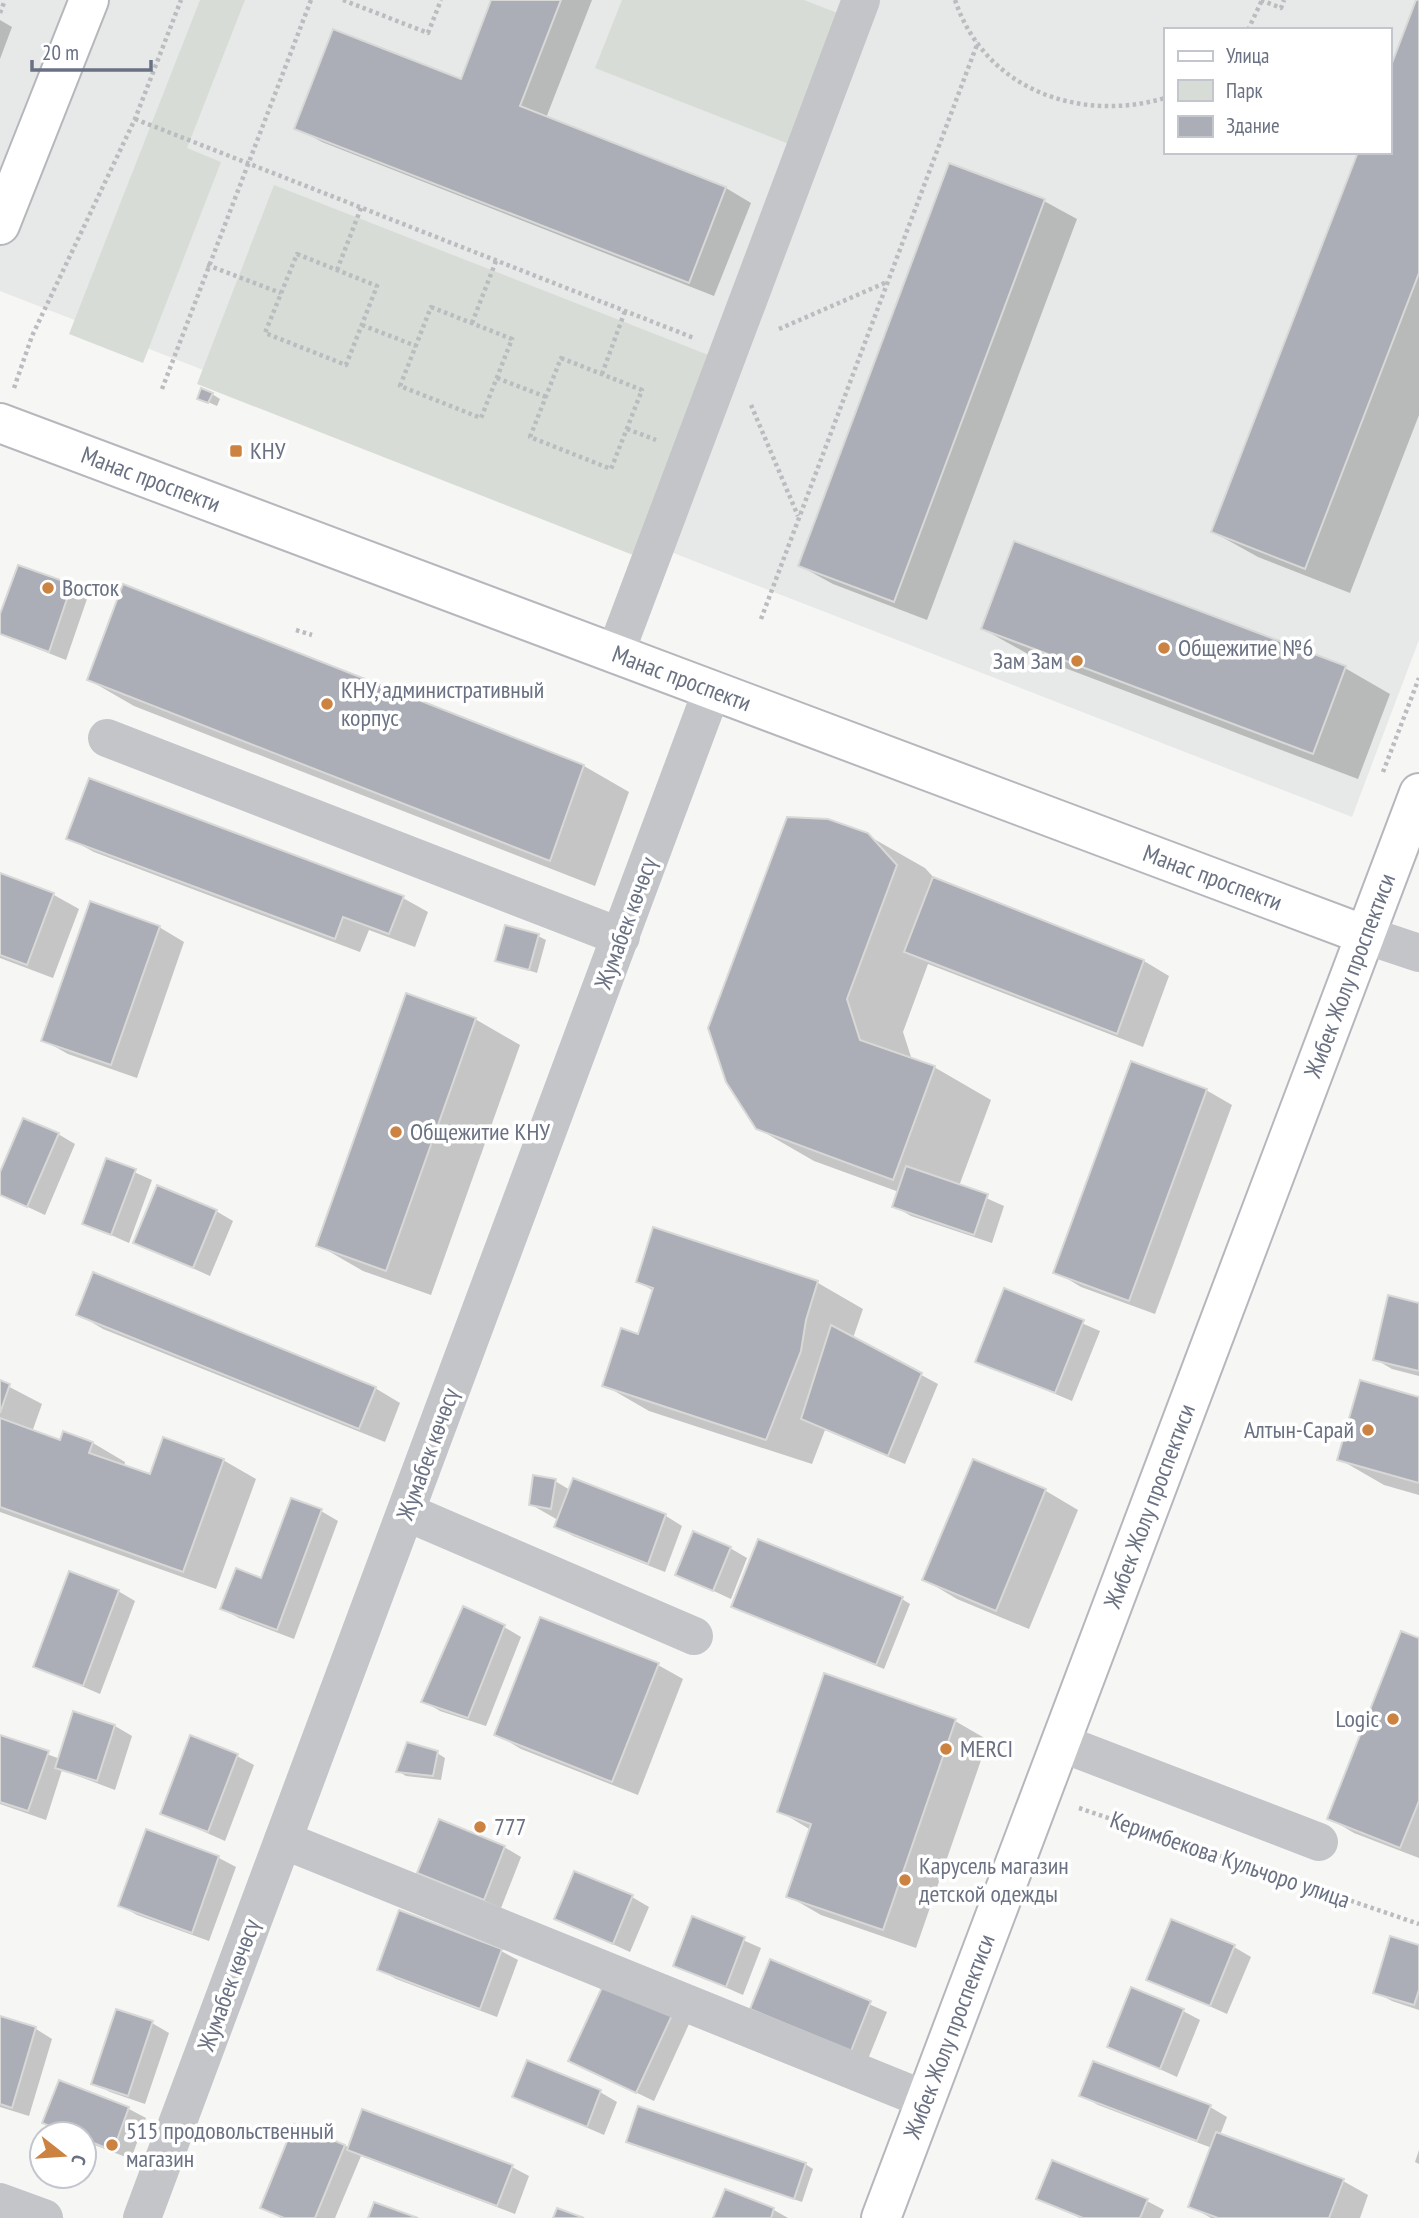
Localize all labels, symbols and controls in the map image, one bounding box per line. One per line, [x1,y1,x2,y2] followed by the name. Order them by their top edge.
[32,28,150,72] scale bar
[1164,28,1391,154] legend
[42,39,79,66] text: 20 m
[1226,42,1269,69] text: Улица
[1226,77,1263,104] text: Парк
[1226,112,1280,139] text: Здание
[250,435,286,466] place label: КНУ
[77,439,225,519] street label: Манас проспекти
[228,443,244,459] marker: КНУ
[62,572,120,603] place label: Восток
[40,580,56,596] marker: Восток
[1178,632,1313,663] place label: Общежитие №6
[608,638,756,718] street label: Манас проспекти
[1156,640,1172,656] marker: Общежитие №6
[993,645,1063,676] place label: Зам Зам
[1069,653,1085,669] marker: Зам Зам
[341,674,544,733] place label: КНУ, административный корпус
[319,696,335,712] marker: КНУ, административный корпус
[1139,837,1287,917] street label: Манас проспекти
[587,852,664,994] street label: Жумабек көчөсү
[1297,869,1402,1083] street label: Жибек Жолу проспектиси
[410,1116,550,1147] place label: Общежитие КНУ
[388,1124,404,1140] marker: Общежитие КНУ
[389,1383,466,1525] street label: Жумабек көчөсү
[1096,1399,1202,1613] street label: Жибек Жолу проспектиси
[1244,1414,1354,1445] place label: Алтын-Сарай
[1360,1422,1376,1438] marker: Алтын-Сарай
[1336,1703,1379,1734] place label: Logic
[1385,1711,1401,1727] marker: Logic
[960,1733,1013,1764] place label: MERCI
[938,1741,954,1757] marker: MERCI
[1106,1804,1354,1915] street label: Керимбекова Кульчоро улица
[494,1811,526,1842] place label: 777
[472,1819,488,1835] marker: 777
[919,1850,1069,1909] place label: Карусель магазин детской одежды
[897,1872,913,1888] marker: Карусель магазин детской одежды
[190,1914,267,2056] street label: Жумабек көчөсү
[896,1930,1002,2144] street label: Жибек Жолу проспектиси
[126,2115,334,2174] place label: 515 продовольственный магазин
[28,2120,98,2190] north arrow
[104,2137,120,2153] marker: 515 продовольственный магазин
[66,2152,92,2168] text: С

